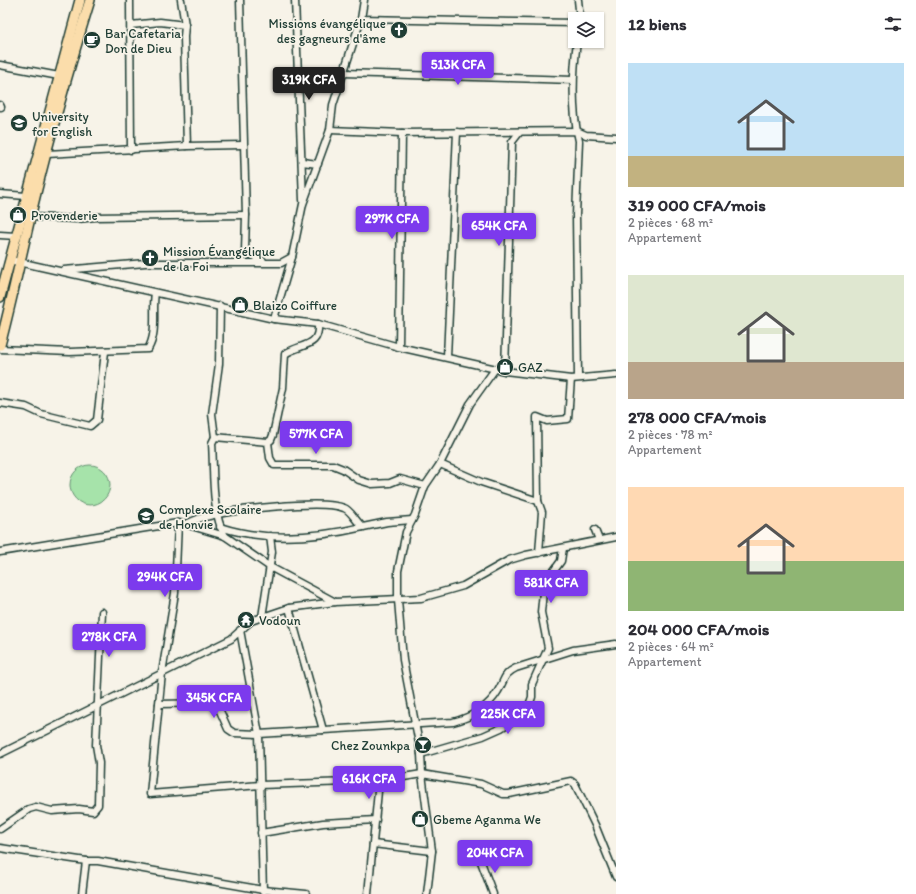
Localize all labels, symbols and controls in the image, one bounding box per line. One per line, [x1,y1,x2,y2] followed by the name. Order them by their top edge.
[568,12,604,48] map controls
[568,12,604,48] button: layers
[882,13,904,35] icon: filters
[628,14,687,34] text: 12 biens
[269,16,386,46] place label: Missions évangélique des gagneurs d'âme
[389,20,409,40] church icon: Missions évangélique des gagneurs d'âme
[105,26,181,56] place label: Bar Cafetaria Don de Dieu
[82,30,102,50] cafe icon: Bar Cafetaria Don de Dieu
[417,52,499,86] pin: 513K CFA
[431,57,485,72] text: 513K CFA
[268,67,350,101] pin: 319K CFA
[282,72,336,87] text: 319K CFA
[730,89,802,161] icon: home
[32,109,92,139] place label: University for English
[9,113,29,133] school or university icon: University for English
[628,195,766,215] text: 319 000 CFA/mois
[8,205,28,225] shop icon: Provenderie
[351,206,433,240] pin: 297K CFA
[31,208,98,223] place label: Provenderie
[365,211,419,226] text: 297K CFA
[458,213,540,247] pin: 654K CFA
[628,215,713,230] text: 2 pièces · 68 m²
[471,218,527,233] text: 654K CFA
[628,230,702,245] text: Appartement
[163,244,275,274] place label: Mission Évangélique de la Foi
[140,248,160,268] church icon: Mission Évangélique de la Foi
[230,295,250,315] shop icon: Blaizo Coiffure
[253,298,337,313] place label: Blaizo Coiffure
[730,301,802,373] icon: home
[495,357,515,377] shop icon: GAZ
[518,360,543,375] place label: GAZ
[628,407,766,427] text: 278 000 CFA/mois
[275,421,357,455] pin: 577K CFA
[289,426,343,441] text: 577K CFA
[628,427,713,442] text: 2 pièces · 78 m²
[628,442,702,457] text: Appartement
[159,502,261,532] place label: Complexe Scolaire de Honvie
[136,506,156,526] school or university icon: Complexe Scolaire de Honvie
[730,513,802,585] icon: home
[124,564,206,598] pin: 294K CFA
[137,569,193,584] text: 294K CFA
[510,570,592,604] pin: 581K CFA
[524,575,578,590] text: 581K CFA
[236,610,256,630] temple icon: Vodoun
[259,613,301,628] place label: Vodoun
[628,619,769,639] text: 204 000 CFA/mois
[68,624,150,658] pin: 278K CFA
[82,629,136,644] text: 278K CFA
[628,639,714,654] text: 2 pièces · 64 m²
[628,654,702,669] text: Appartement
[173,685,255,719] pin: 345K CFA
[186,690,242,705] text: 345K CFA
[467,701,549,735] pin: 225K CFA
[480,706,536,721] text: 225K CFA
[413,735,433,755] bar icon: Chez Zounkpa
[331,738,410,753] place label: Chez Zounkpa
[328,766,410,800] pin: 616K CFA
[342,771,396,786] text: 616K CFA
[410,809,430,829] shop icon: Gbeme Aganma We
[433,812,541,827] place label: Gbeme Aganma We
[454,840,536,874] pin: 204K CFA
[466,845,524,860] text: 204K CFA

